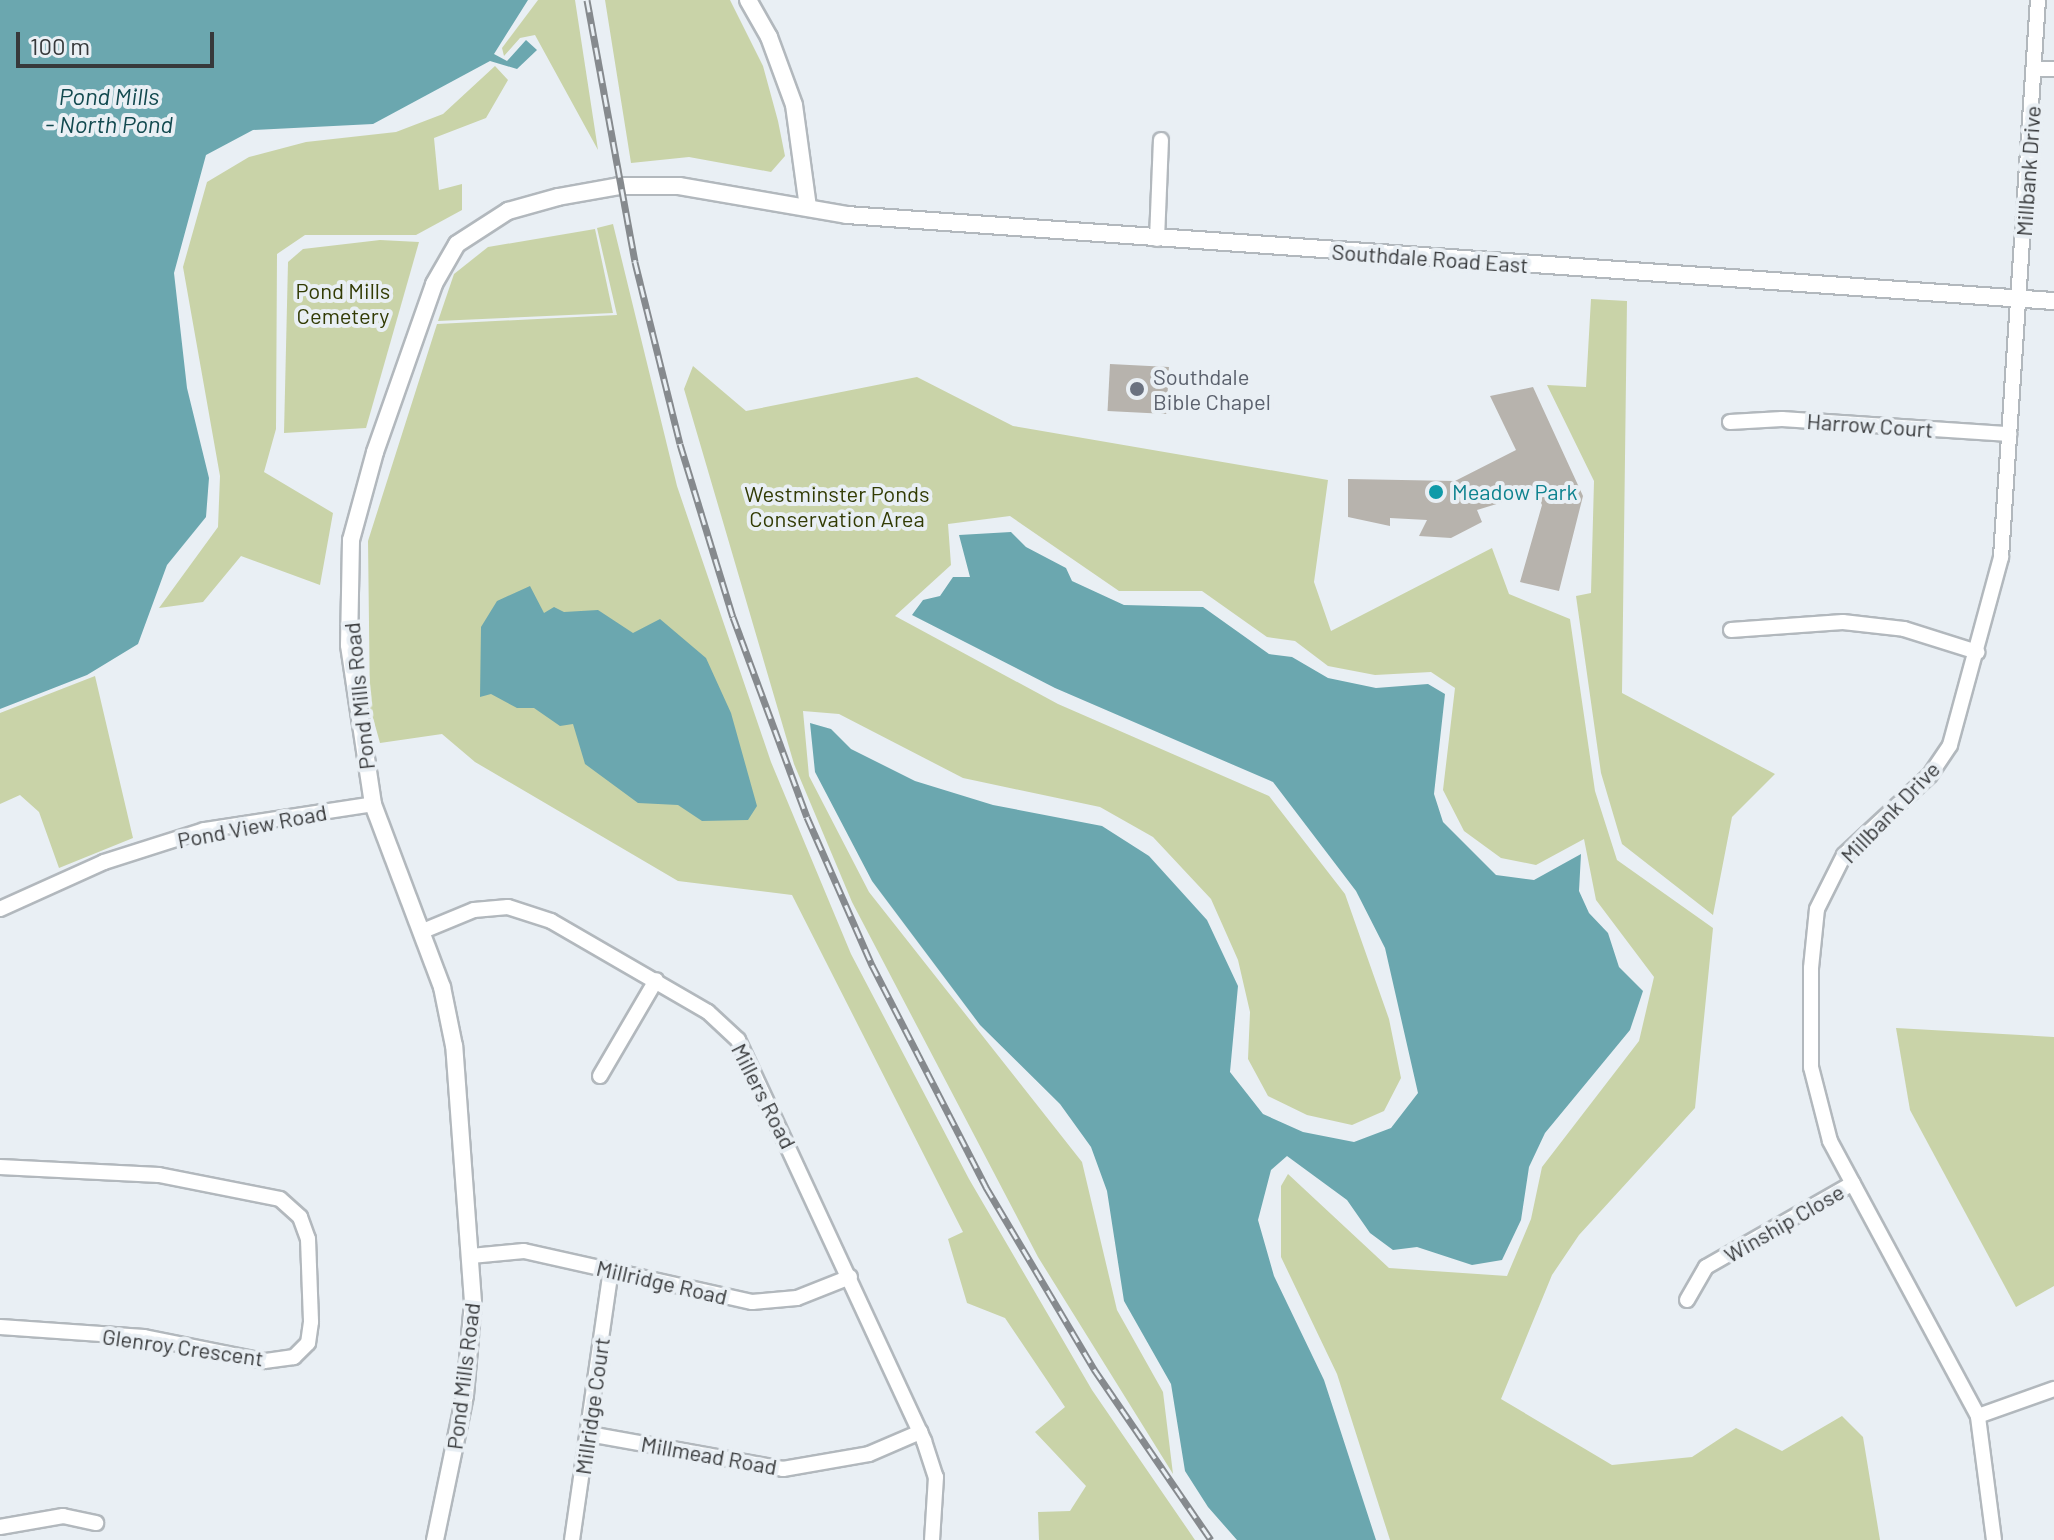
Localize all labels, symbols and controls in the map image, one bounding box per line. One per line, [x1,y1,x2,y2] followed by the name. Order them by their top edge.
[20,16,218,66] scale bar
[30,31,90,60] text: 100 m
[45,82,173,138] water label: Pond Mills - North Pond
[2010,105,2046,237] street label: Millbank Drive
[1331,238,1529,278] street label: Southdale Road East
[296,277,390,328] park label: Pond Mills Cemetery
[1153,363,1271,414] place label: Southdale Bible Chapel
[1128,380,1146,398] marker: Southdale Bible Chapel
[1806,407,1934,443] street label: Harrow Court
[1452,479,1578,505] place label: Meadow Park
[744,480,930,532] park label: Westminster Ponds Conservation Area
[1427,483,1445,501] marker: Meadow Park
[338,621,380,771] street label: Pond Mills Road
[1835,756,1945,868] street label: Millbank Drive
[175,799,329,853] street label: Pond View Road
[726,1039,802,1153] street label: Millers Road
[1719,1178,1849,1268] street label: Winship Close
[594,1254,730,1310] street label: Millridge Road
[441,1301,485,1451] street label: Pond Mills Road
[101,1323,265,1371] street label: Glenroy Crescent
[569,1336,615,1476] street label: Millridge Court
[639,1430,779,1480] street label: Millmead Road

